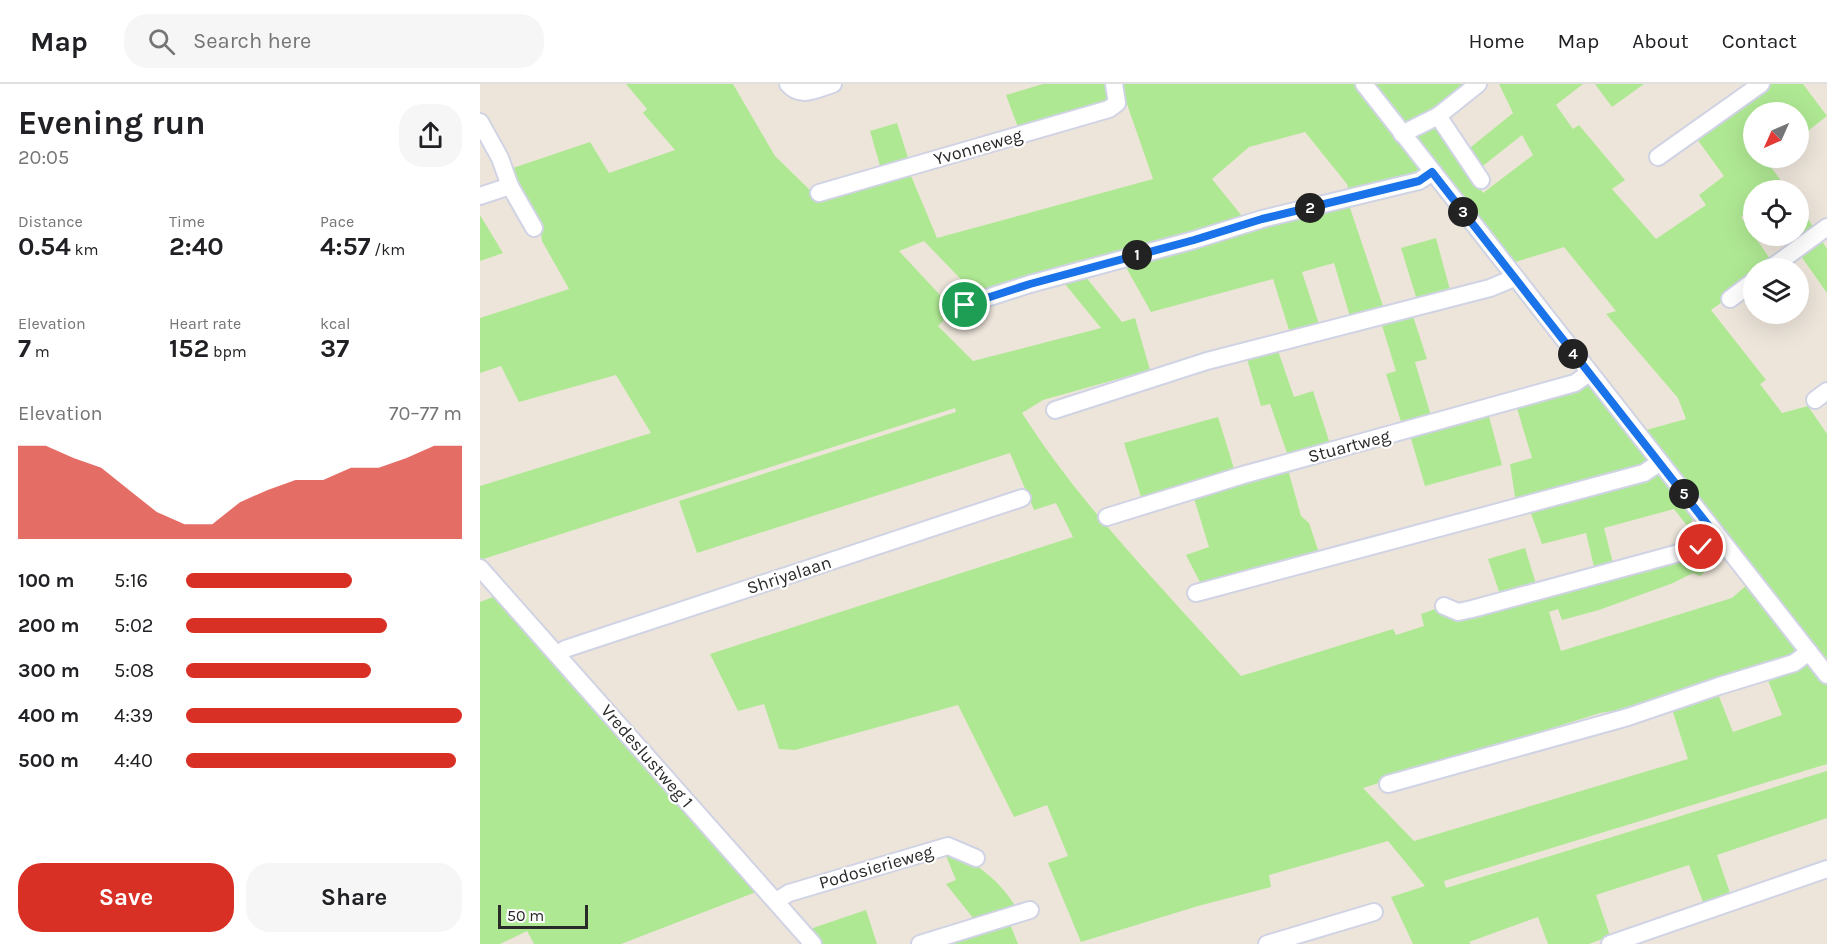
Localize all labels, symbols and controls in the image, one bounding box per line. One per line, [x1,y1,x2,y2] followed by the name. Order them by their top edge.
[124,14,544,68] search box
[30,25,88,58] text: Map
[145,25,178,58] icon: search
[193,28,311,54] text: Search here
[1469,29,1525,53] text: Home
[1558,29,1599,53] text: Map
[1632,29,1689,53] text: About
[1722,29,1797,53] text: Contact
[1743,102,1809,168] north arrow
[1743,102,1809,324] map controls
[18,104,206,142] text: Evening run
[399,104,462,167] button: share
[931,124,1025,170] street label: Yvonneweg
[18,146,69,169] text: 20:05
[1743,180,1809,246] button: locate
[1295,193,1325,223] pin: 2
[1448,197,1478,227] pin: 3
[1305,198,1315,217] text: 2
[1458,202,1468,221] text: 3
[18,212,83,231] text: Distance
[169,212,205,231] text: Time
[320,212,354,231] text: Pace
[18,231,71,262] text: 0.54
[169,231,224,262] text: 2:40
[320,231,371,262] text: 4:57
[71,240,98,259] text: km
[371,240,405,259] text: /km
[1122,240,1152,270] pin: 1
[1134,245,1140,264] text: 1
[1743,258,1809,324] button: layers
[939,279,990,330] pin
[948,288,981,321] icon: arrive
[18,314,86,333] text: Elevation
[169,314,241,333] text: Heart rate
[320,314,351,333] text: kcal
[18,333,31,364] text: 7
[169,333,209,364] text: 152
[320,333,349,364] text: 37
[1558,339,1588,369] pin: 4
[31,342,50,361] text: m
[209,342,247,361] text: bpm
[1568,344,1578,363] text: 4
[18,402,103,425] text: Elevation
[389,402,462,425] text: 70–77 m
[1305,424,1393,468] street label: Stuartweg
[1669,479,1699,509] pin: 5
[1679,484,1689,503] text: 5
[1675,521,1726,572] pin
[1684,530,1717,563] icon: check
[744,551,834,599] street label: Shriyalaan
[18,569,74,592] text: 100 m
[114,569,148,592] text: 5:16
[18,614,79,637] text: 200 m
[114,614,153,637] text: 5:02
[18,659,80,682] text: 300 m
[114,659,154,682] text: 5:08
[596,700,698,812] street label: Vredeslustweg 1
[18,704,79,727] text: 400 m
[114,704,153,727] text: 4:39
[18,749,79,772] text: 500 m
[114,749,153,772] text: 4:40
[816,840,936,894] street label: Podosierieweg
[18,863,234,932] button: Save
[246,863,462,932] button: Share
[498,902,588,930] scale bar
[507,906,544,925] text: 50 m

